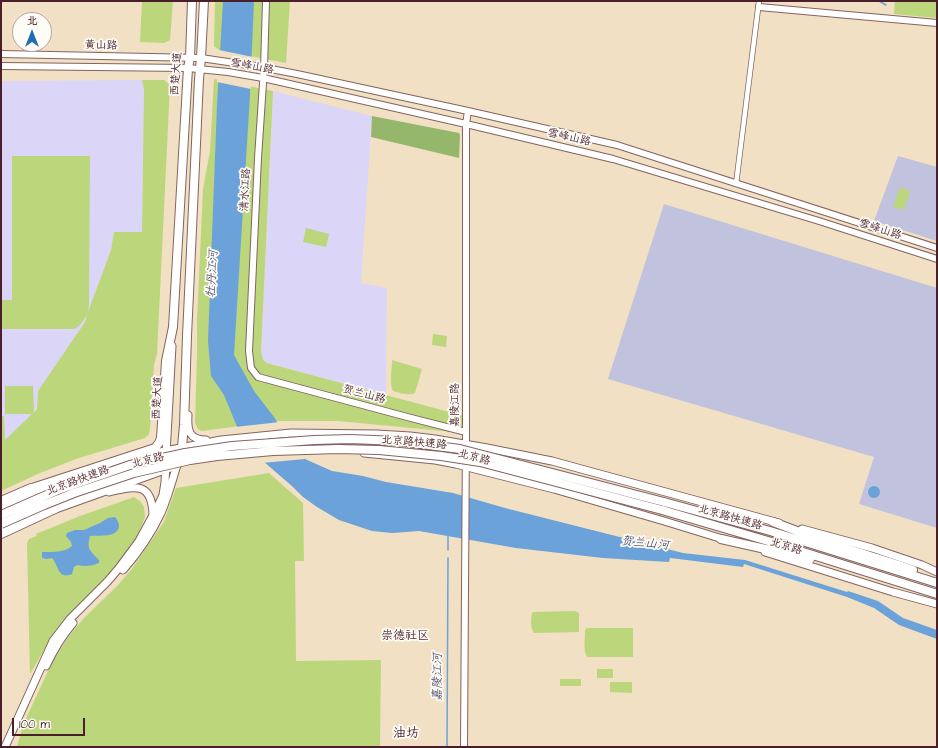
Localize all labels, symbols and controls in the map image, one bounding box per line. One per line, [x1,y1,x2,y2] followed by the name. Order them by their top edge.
[12,12,52,52] north arrow
[27,13,38,28] text: 北
[84,39,118,53] street label: 黄山路
[169,52,185,96] street label: 西楚大道
[229,57,275,77] street label: 雪峰山路
[546,127,592,149] street label: 雪峰山路
[238,168,254,212] street label: 清水江路
[857,217,903,243] street label: 雪峰山路
[205,250,221,298] water label: 牡丹江河
[150,376,166,420] street label: 西楚大道
[341,383,387,407] street label: 贺兰山路
[449,383,463,427] street label: 嘉陵江路
[381,434,447,452] street label: 北京路快速路
[456,447,492,469] street label: 北京路
[130,451,166,471] street label: 北京路
[45,464,111,498] street label: 北京路快速路
[696,503,764,533] street label: 北京路快速路
[620,534,670,554] water label: 贺兰山河
[768,536,804,558] street label: 北京路
[381,629,429,643] district label: 崇德社区
[431,653,445,701] water label: 嘉陵江河
[14,710,87,736] scale bar
[19,716,50,733] text: 100 m
[393,726,419,742] district label: 油坊

